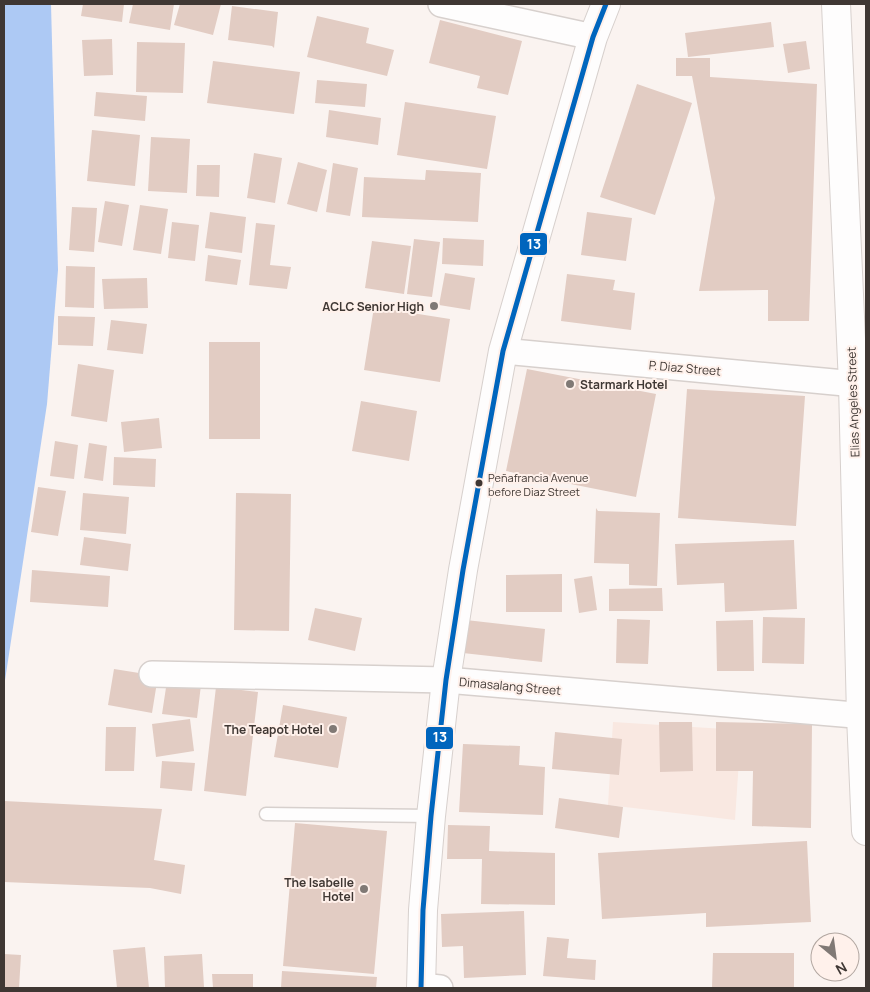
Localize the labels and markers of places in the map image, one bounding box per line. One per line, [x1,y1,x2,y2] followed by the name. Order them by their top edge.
[322,298,424,315] place label: ACLC Senior High
[428,300,440,312] marker: ACLC Senior High
[580,376,668,393] place label: Starmark Hotel
[564,378,576,390] marker: Starmark Hotel
[488,470,589,499] place label: Peñafrancia Avenue before Diaz Street
[474,478,484,488] marker: Peñafrancia Avenue before Diaz Street
[224,721,323,738] place label: The Teapot Hotel
[327,723,339,735] marker: The Teapot Hotel
[284,874,354,905] place label: The Isabelle Hotel
[358,883,370,895] marker: The Isabelle Hotel

